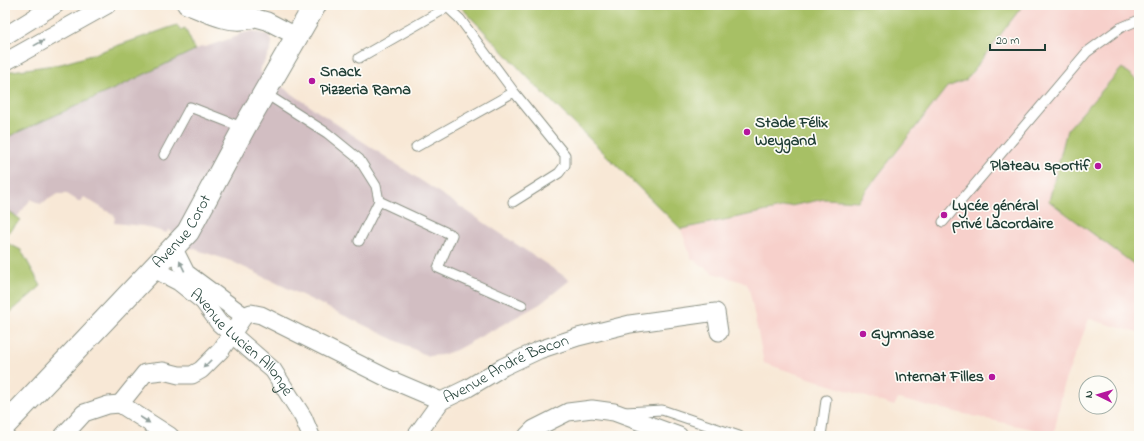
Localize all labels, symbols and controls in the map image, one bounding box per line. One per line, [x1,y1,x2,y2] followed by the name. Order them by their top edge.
[990,26,1045,52] scale bar
[996,32,1019,50] text: 20 m
[33,40,45,46] one-way arrow
[320,60,411,102] place label: Snack Pizzeria Rama
[307,76,317,86] marker: Snack Pizzeria Rama
[755,111,828,154] place label: Stade Félix Weygand
[742,127,752,137] marker: Stade Félix Weygand
[990,154,1091,178] place label: Plateau sportif
[1093,161,1103,171] marker: Plateau sportif
[147,190,218,274] street label: Avenue Corot
[952,194,1054,236] place label: Lycée général privé Lacordaire
[939,210,949,220] marker: Lycée général privé Lacordaire
[179,260,185,271] one-way arrow
[185,283,299,402] street label: Avenue Lucien Allongé
[871,322,935,347] place label: Gymnase
[439,329,572,410] street label: Avenue André Bacon
[858,329,868,339] marker: Gymnase
[203,359,212,369] one-way arrow
[895,365,984,389] place label: Internat Filles
[987,372,997,382] marker: Internat Filles
[1078,375,1118,415] north arrow
[1081,390,1097,399] text: N
[140,416,150,424] one-way arrow

